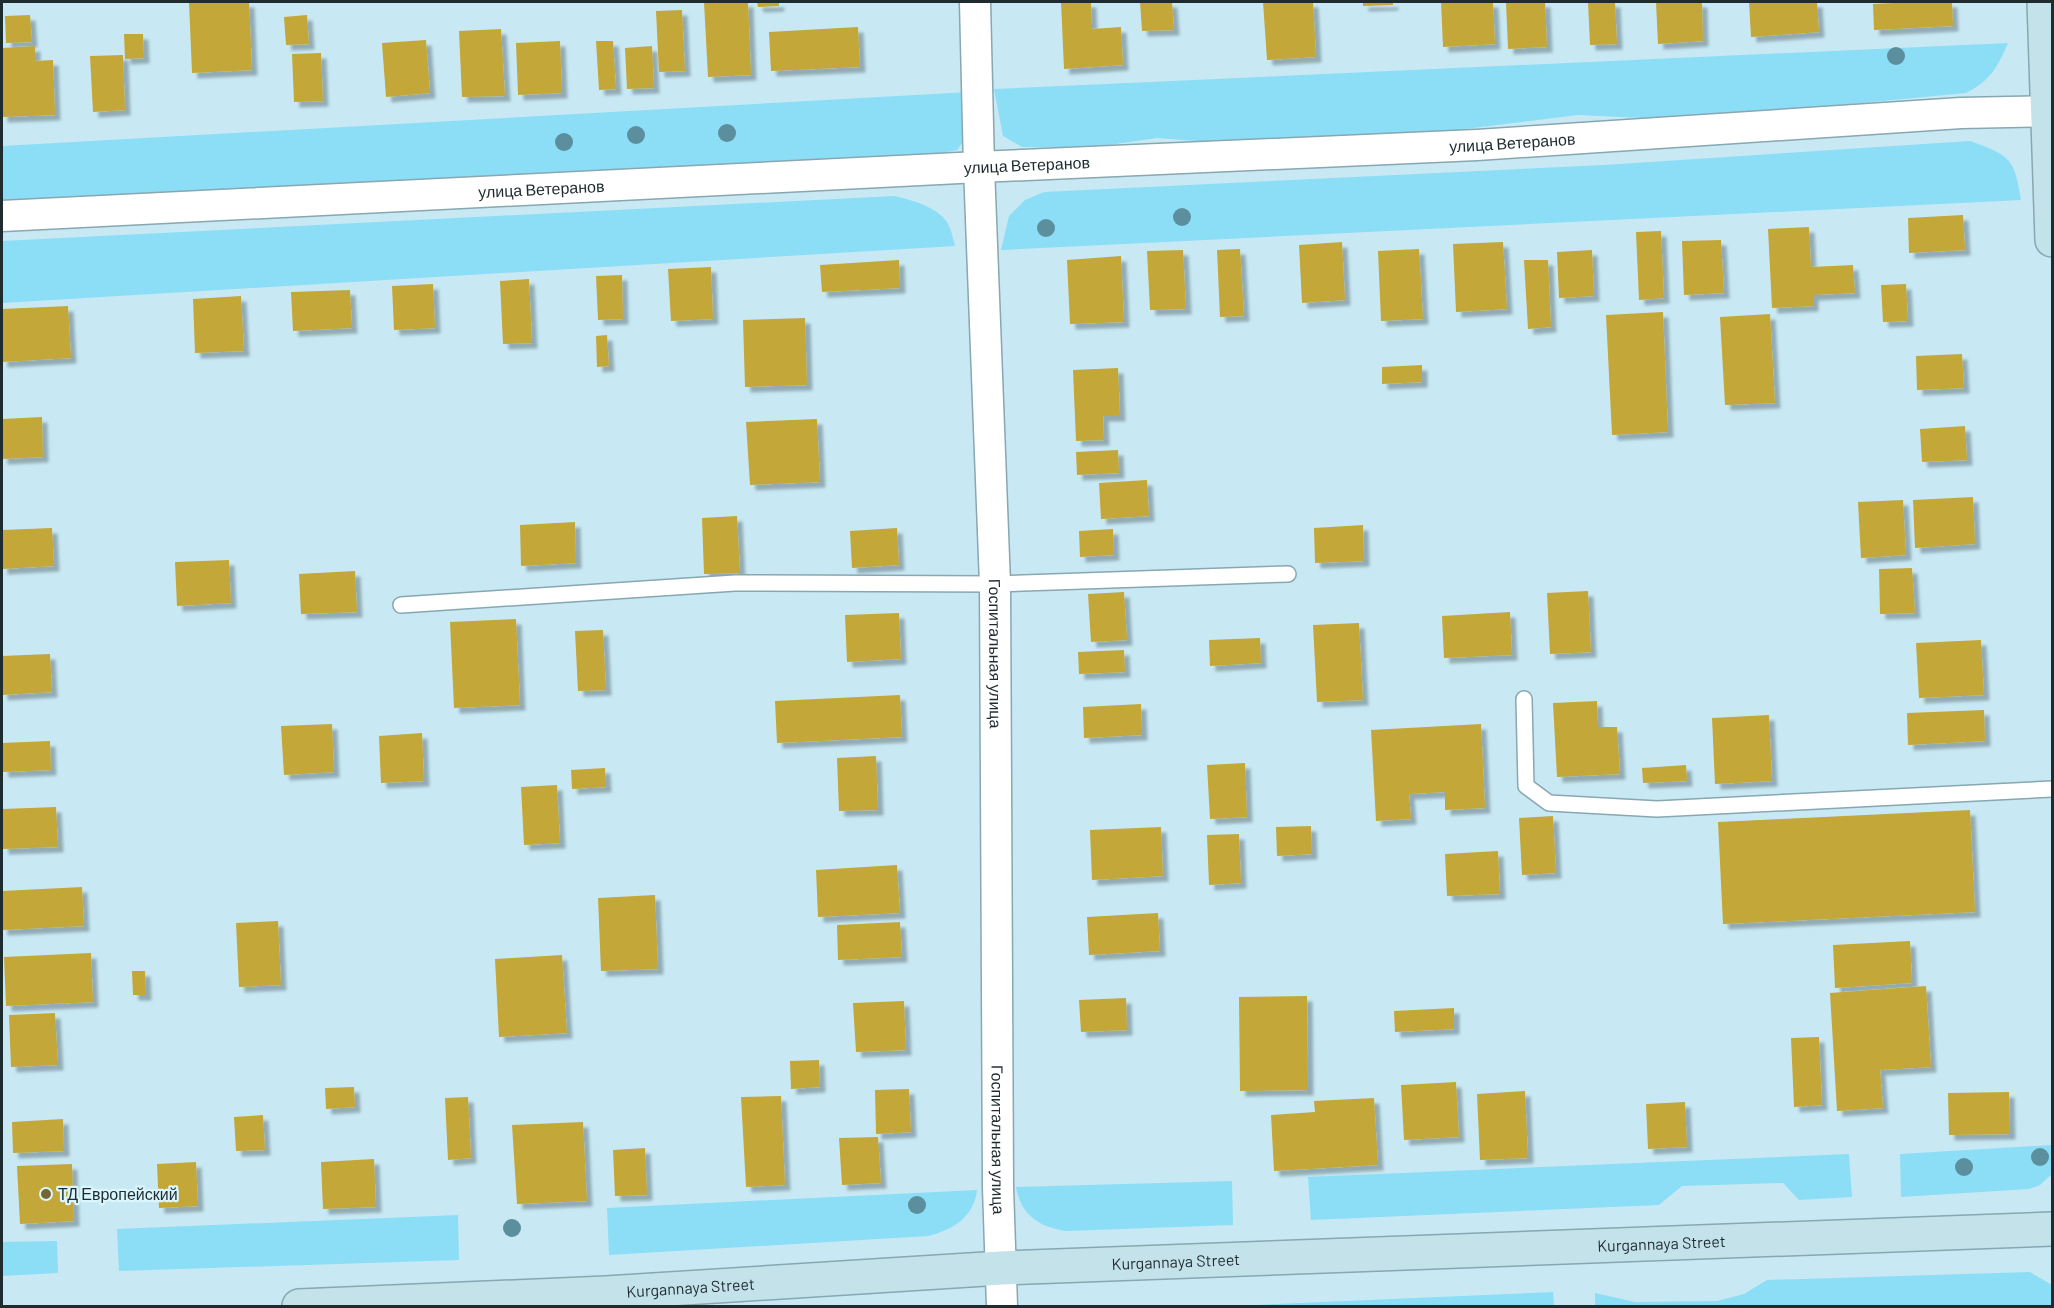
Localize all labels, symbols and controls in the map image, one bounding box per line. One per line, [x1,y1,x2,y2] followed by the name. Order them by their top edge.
[1449,129,1576,155] street label: улица Ветеранов
[963,152,1090,177] street label: улица Ветеранов
[478,176,605,201] street label: улица Ветеранов
[986,579,1006,729] street label: Госпитальная улица
[988,1065,1009,1215] street label: Госпитальная улица
[58,1184,178,1203] place label: ТД Европейский
[39,1187,53,1201] marker: ТД Европейский
[1597,1231,1726,1255] street label: Kurgannaya Street
[1111,1249,1240,1273] street label: Kurgannaya Street
[626,1274,755,1301] street label: Kurgannaya Street

